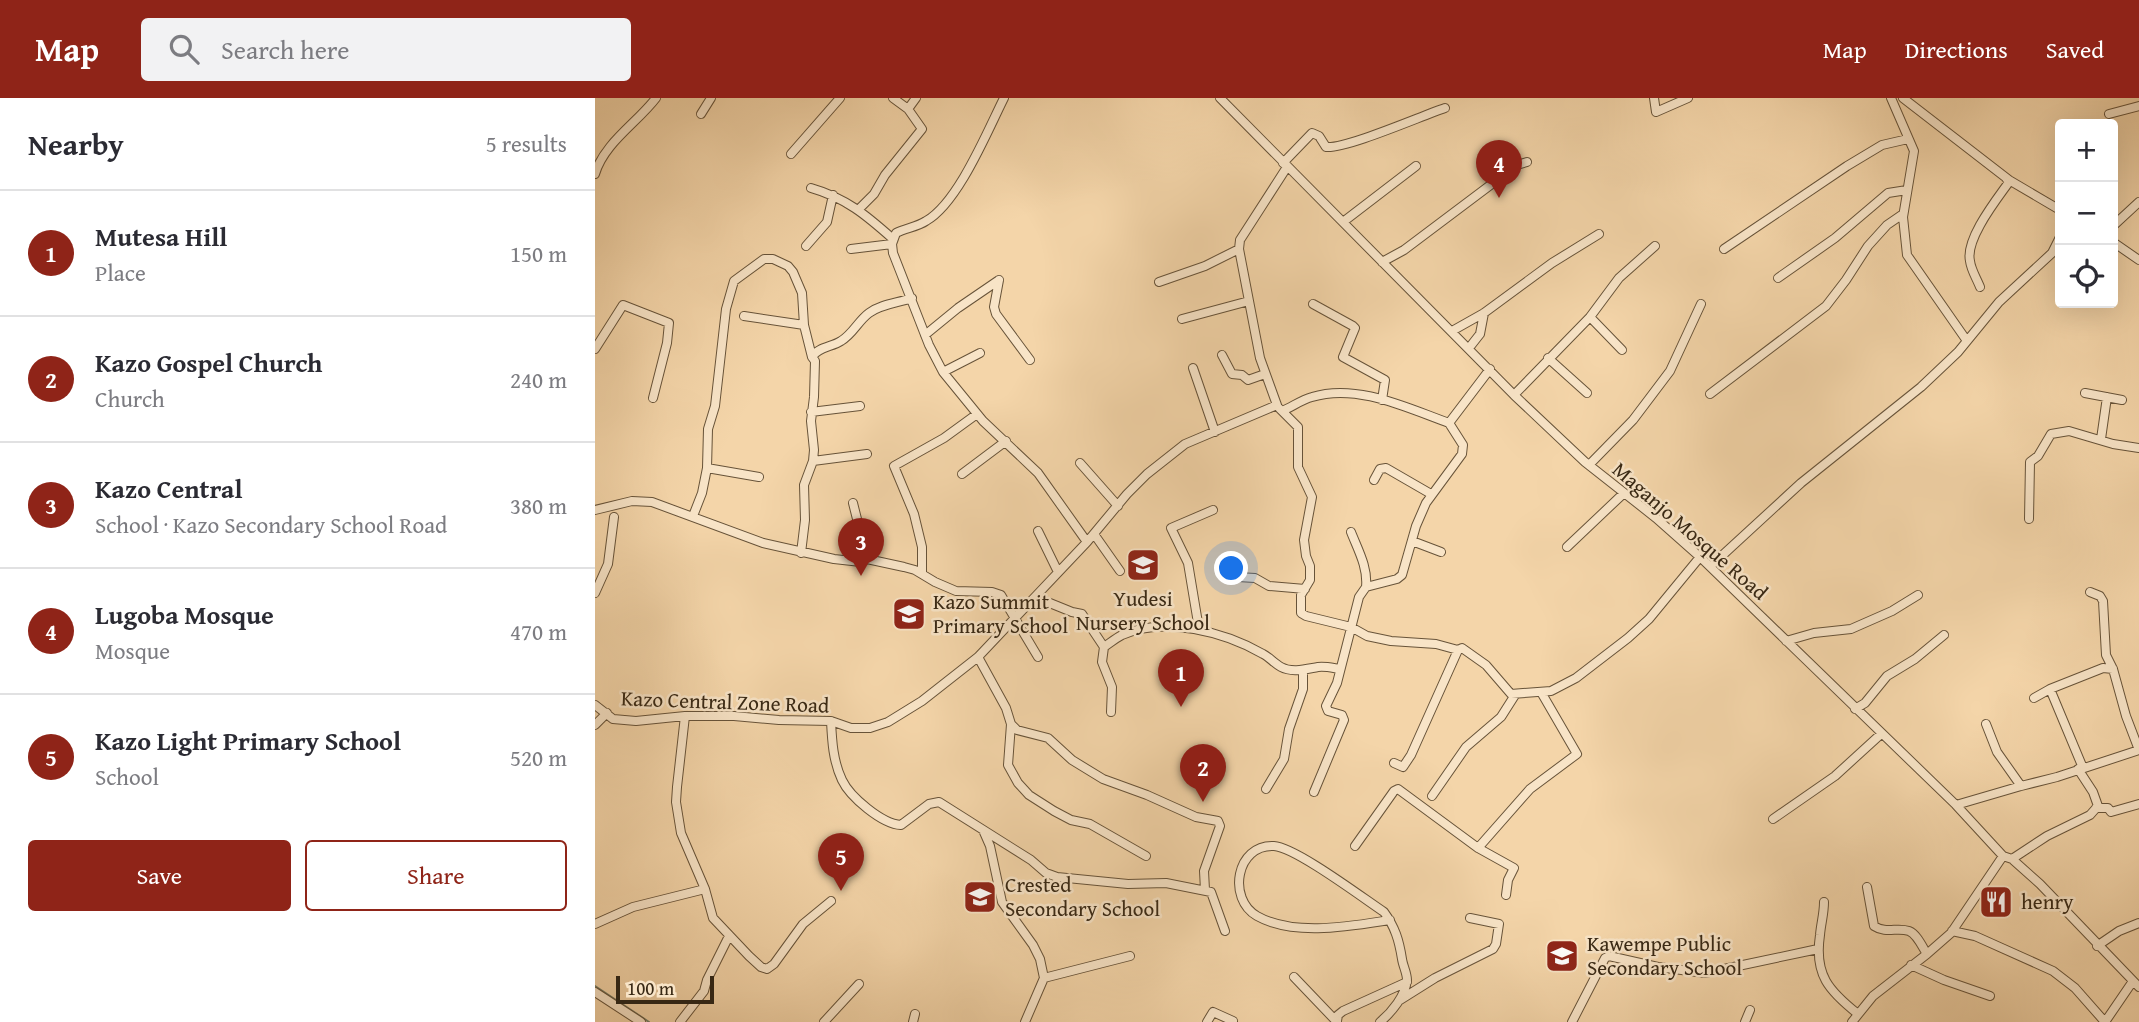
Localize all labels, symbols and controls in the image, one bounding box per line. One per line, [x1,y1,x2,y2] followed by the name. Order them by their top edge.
[141,18,631,81] search box
[35,25,99,73] text: Map
[165,30,203,68] icon: search
[221,30,349,69] text: Search here
[1823,32,1867,67] text: Map
[1905,32,2008,67] text: Directions
[2046,32,2104,67] text: Saved
[2055,119,2118,308] map controls
[2055,119,2118,182] button: +
[28,122,124,166] text: Nearby
[486,127,567,160] text: 5 results
[1476,140,1522,198] pin: 4
[2055,182,2118,245] button: −
[95,217,227,256] text: Mutesa Hill
[45,237,57,270] text: 1
[510,237,567,270] text: 150 m
[2055,245,2118,308] button: locate
[95,256,146,289] text: Place
[95,343,322,382] text: Kazo Gospel Church
[45,363,57,396] text: 2
[510,363,567,396] text: 240 m
[95,382,165,415] text: Church
[1606,454,1776,608] street label: Maganjo Mosque Road
[95,469,242,508] text: Kazo Central
[45,489,57,522] text: 3
[510,489,567,522] text: 380 m
[95,508,447,541] text: School · Kazo Secondary School Road
[838,518,884,576] pin: 3
[1124,546,1162,584] school or university icon: Yudesi Nursery School
[1214,551,1248,585] your location
[1076,583,1210,638] place label: Yudesi Nursery School
[933,586,1068,641] place label: Kazo Summit Primary School
[95,595,274,634] text: Lugoba Mosque
[890,595,928,633] school or university icon: Kazo Summit Primary School
[45,615,57,648] text: 4
[510,615,567,648] text: 470 m
[95,634,170,667] text: Mosque
[1158,649,1204,707] pin: 1
[620,682,830,721] street label: Kazo Central Zone Road
[95,721,401,760] text: Kazo Light Primary School
[45,741,57,774] text: 5
[510,741,567,774] text: 520 m
[1180,744,1226,802] pin: 2
[95,760,159,793] text: School
[818,833,864,891] pin: 5
[28,840,291,911] button: Save
[305,840,567,911] button: Share
[1005,869,1160,924] place label: Crested Secondary School
[961,878,999,916] school or university icon: Crested Secondary School
[1977,883,2015,921] restaurant icon: henry
[2021,886,2074,917] place label: henry
[1587,928,1742,983] place label: Kawempe Public Secondary School
[1543,937,1581,975] school or university icon: Kawempe Public Secondary School
[616,973,714,1005] scale bar
[627,974,674,1002] text: 100 m

